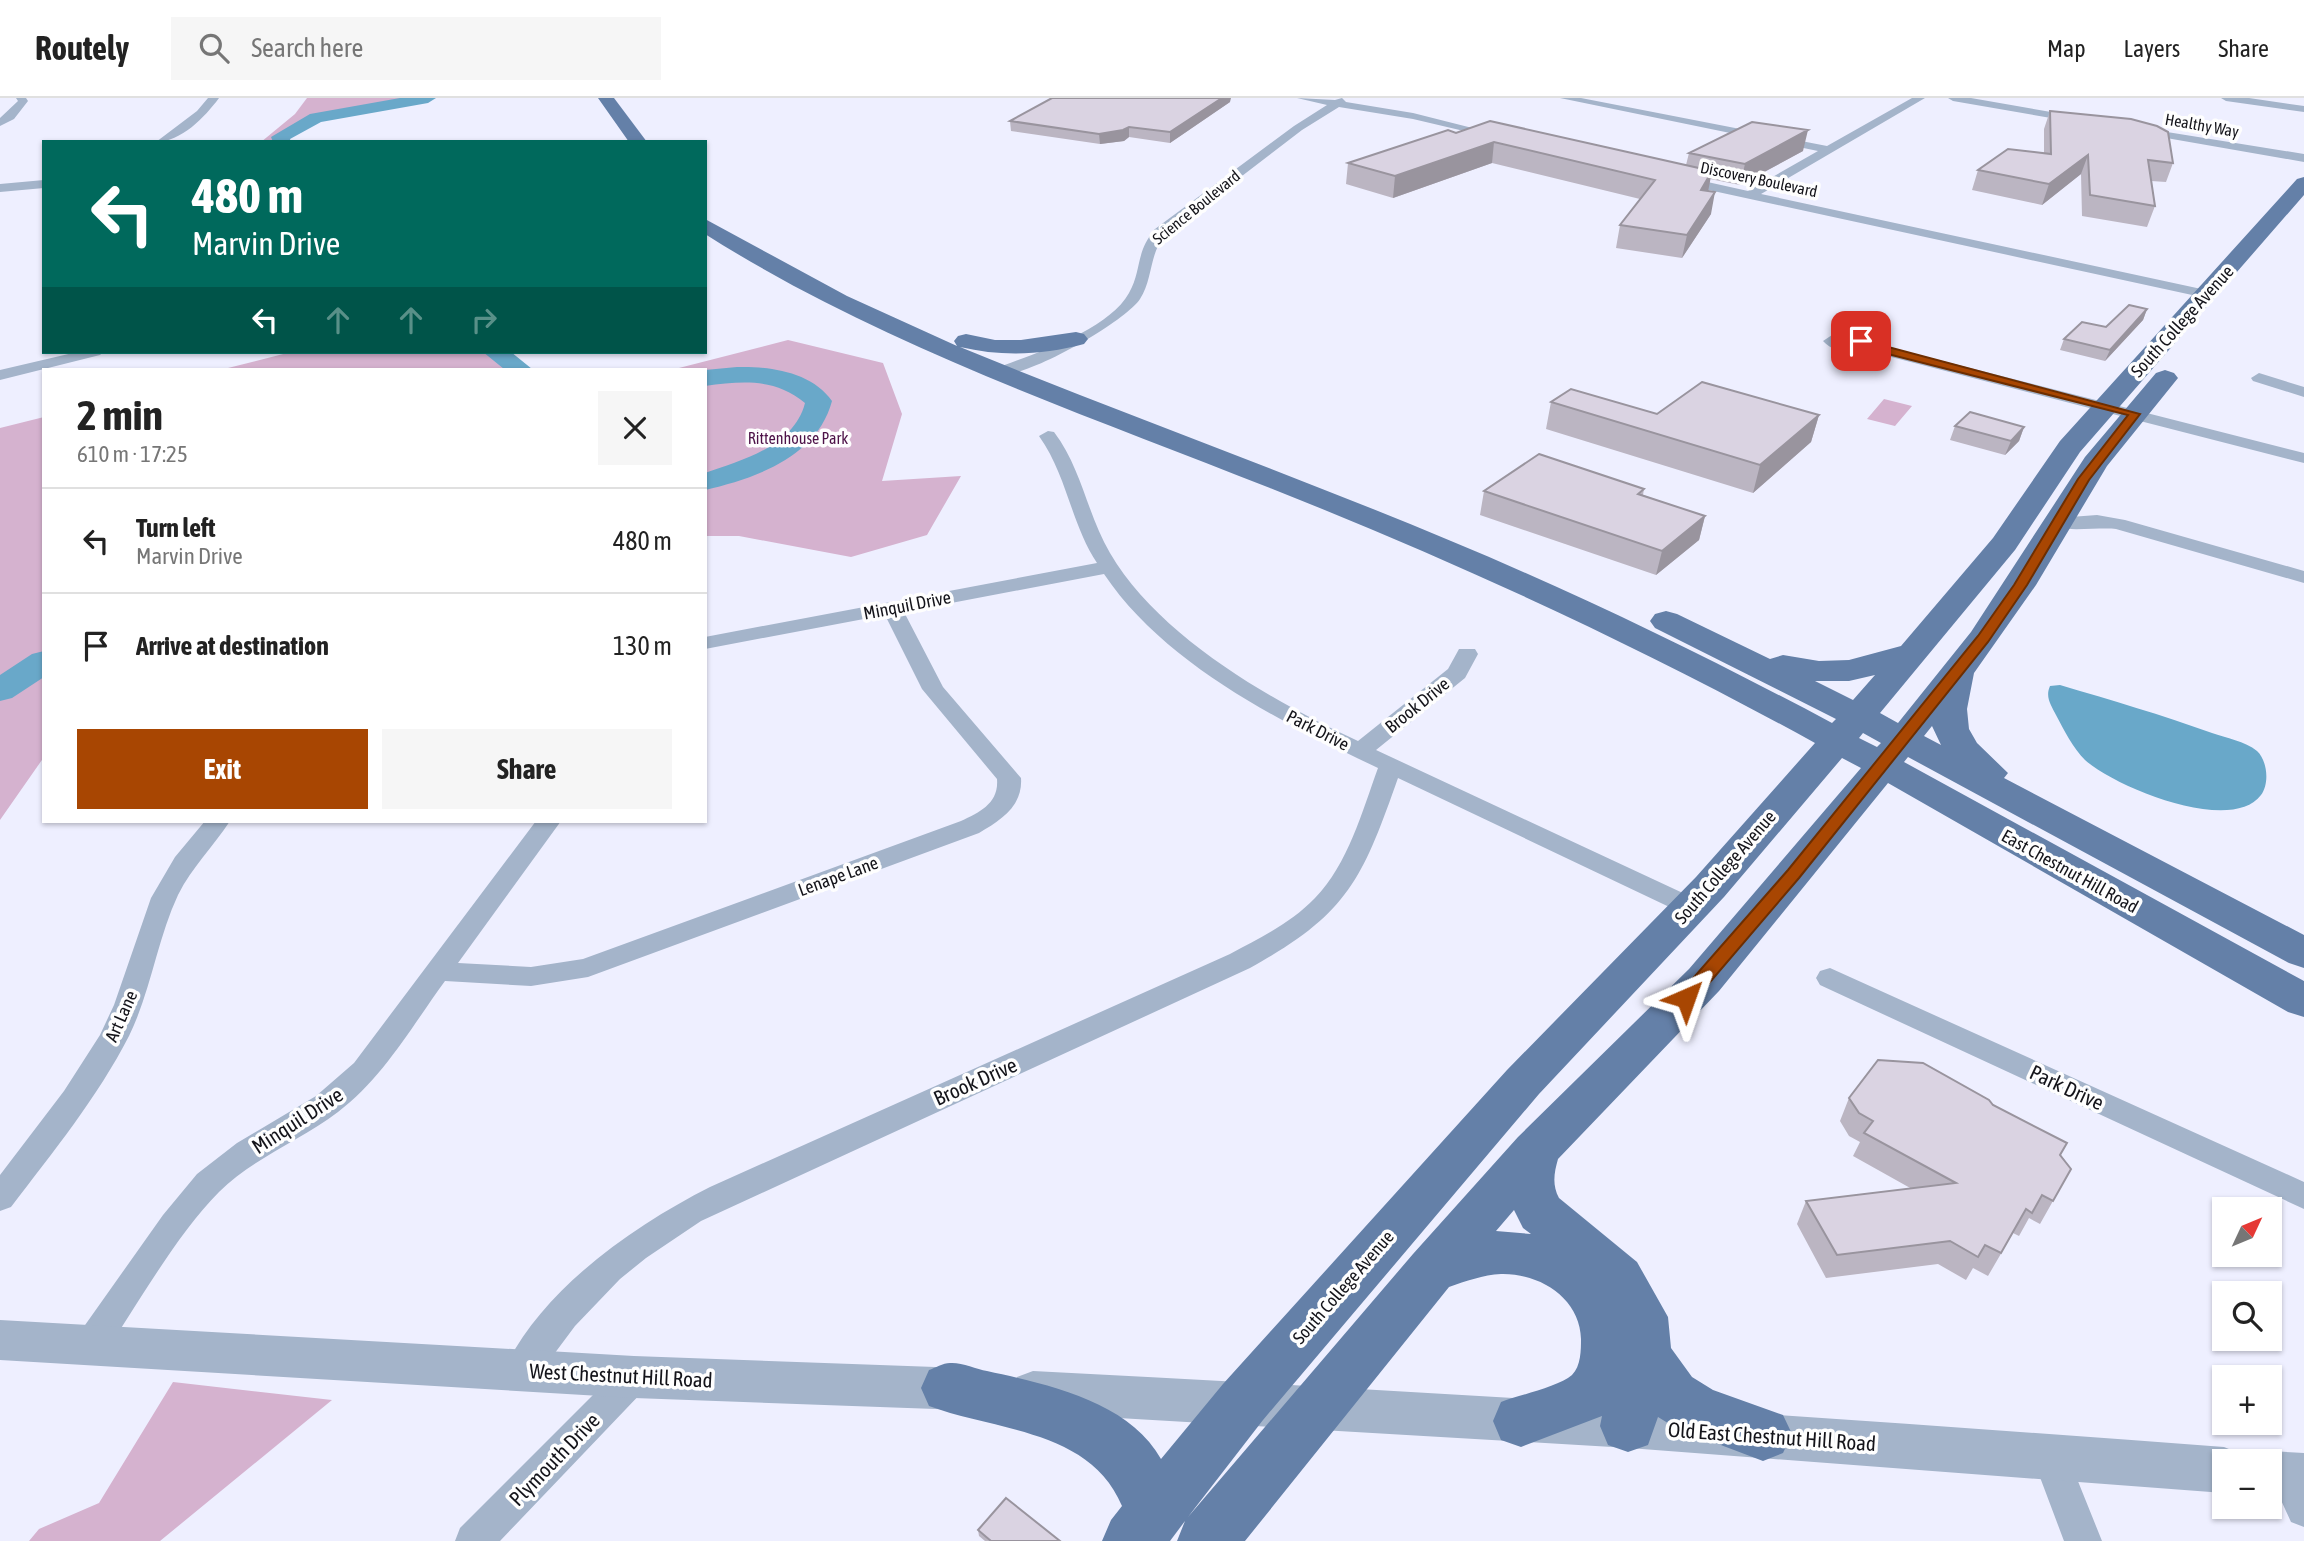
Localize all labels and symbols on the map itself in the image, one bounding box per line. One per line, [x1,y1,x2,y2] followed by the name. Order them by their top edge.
[2164,110,2241,141] street label: Healthy Way
[1699,158,1819,201] street label: Discovery Boulevard
[1149,166,1243,248] street label: Science Boulevard
[2126,261,2238,381] street label: South College Avenue
[1831,311,1891,371] pin
[748,429,848,447] park label: Rittenhouse Park
[862,586,952,624] street label: Minquil Drive
[1381,673,1453,737] street label: Brook Drive
[1283,705,1353,755] street label: Park Drive
[1670,806,1780,928] street label: South College Avenue
[1998,825,2142,917] street label: East Chestnut Hill Road
[795,852,881,900] street label: Lenape Lane
[1649,961,1723,1035] position arrow
[100,987,142,1045] street label: Art Lane
[930,1052,1020,1110] street label: Brook Drive
[2026,1059,2108,1115] street label: Park Drive
[247,1082,347,1158] street label: Minquil Drive
[2212,1197,2282,1267] north arrow
[1288,1226,1398,1348] street label: South College Avenue
[529,1358,713,1392] street label: West Chestnut Hill Road
[504,1408,604,1510] street label: Plymouth Drive
[1667,1417,1877,1455] street label: Old East Chestnut Hill Road

